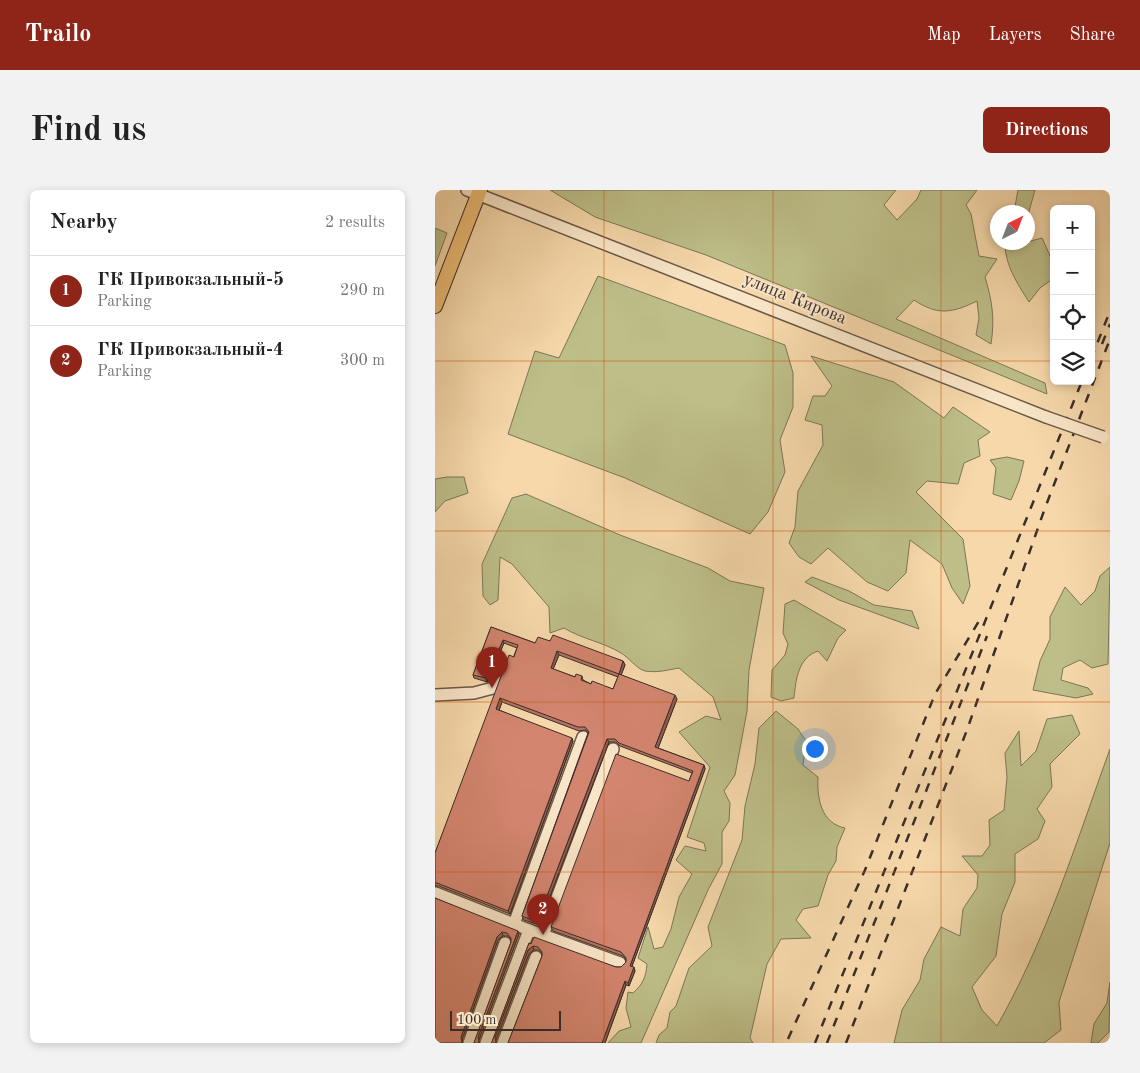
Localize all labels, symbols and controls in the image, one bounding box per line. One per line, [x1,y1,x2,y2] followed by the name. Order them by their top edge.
[25,23,91,47] text: Trailo
[927,26,961,44] text: Map
[989,26,1041,44] text: Layers
[1069,26,1115,44] text: Share
[983,107,1110,153] button: Directions
[30,113,146,148] text: Find us
[990,205,1035,250] north arrow
[1050,205,1095,385] map controls
[1050,205,1095,250] button: +
[50,212,118,233] text: Nearby
[325,215,385,231] text: 2 results
[1050,250,1095,295] button: −
[741,270,849,328] street label: улица Кирова
[97,271,284,290] text: ГК Привокзальный-5
[61,283,71,299] text: 1
[340,283,385,299] text: 290 m
[97,294,152,310] text: Parking
[1050,295,1095,340] button: locate
[1050,340,1095,385] button: layers
[97,341,284,360] text: ГК Привокзальный-4
[61,353,71,369] text: 2
[340,353,385,369] text: 300 m
[97,364,152,380] text: Parking
[476,647,508,688] pin: 1
[802,736,828,762] your location
[527,894,559,935] pin: 2
[450,1008,561,1031] scale bar
[457,1013,496,1027] text: 100 m

